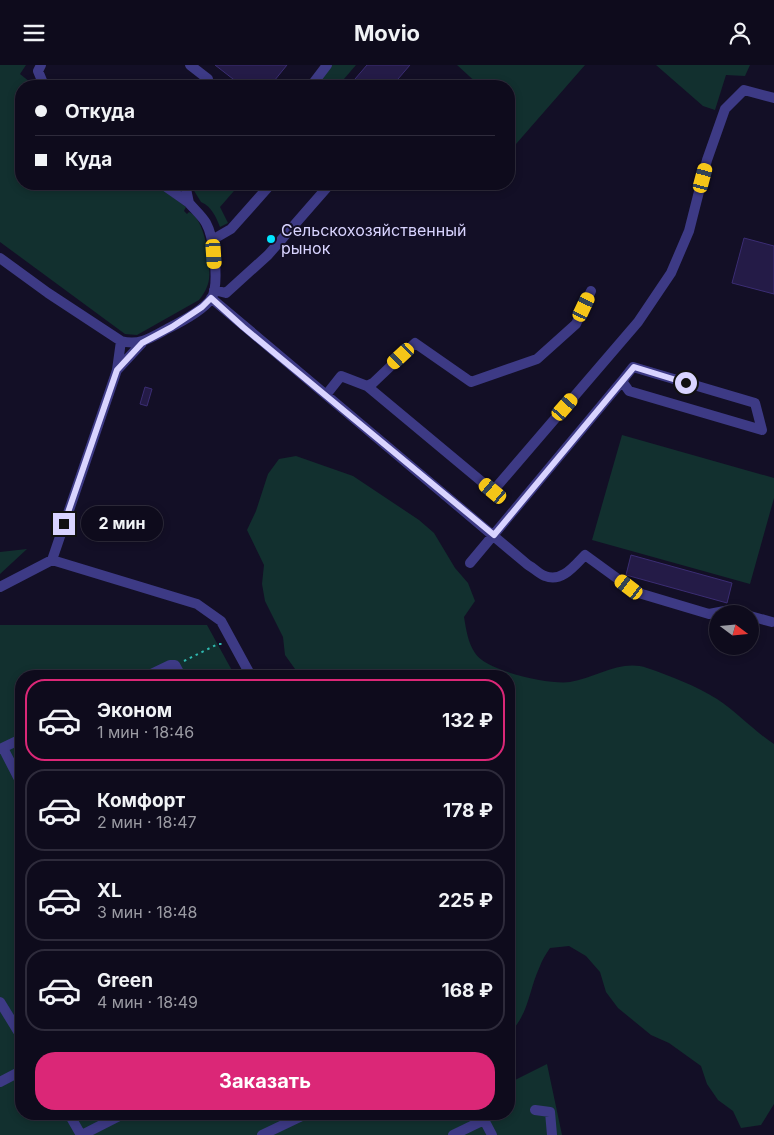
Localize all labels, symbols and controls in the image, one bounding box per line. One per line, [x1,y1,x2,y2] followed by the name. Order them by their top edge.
[20,19,48,47] icon: menu
[726,19,754,47] icon: person
[354,20,420,46] text: Movio
[65,100,135,123] text: Откуда
[65,148,112,171] text: Куда
[691,162,714,194] car
[281,220,466,258] place label: Сельскохозяйственный рынок
[265,233,277,245] marker: Сельскохозяйственный рынок
[205,239,222,269] car
[570,290,597,324] car
[384,340,417,372] car
[675,372,697,394] route start
[549,391,580,423] car
[476,476,509,506] car
[82,507,164,541] callout: 2 мин
[53,513,75,535] route end
[99,513,145,533] text: 2 мин
[612,572,645,602] car
[709,605,759,655] north arrow
[709,605,759,655] map controls
[37,698,82,743] icon: car
[97,699,172,722] text: Эконом
[442,709,493,732] text: 132 ₽
[97,722,194,742] text: 1 мин · 18:46
[37,788,82,833] icon: car
[97,789,185,812] text: Комфорт
[443,799,493,822] text: 178 ₽
[97,812,197,832] text: 2 мин · 18:47
[37,878,82,923] icon: car
[97,879,122,902] text: XL
[438,889,493,912] text: 225 ₽
[97,902,197,922] text: 3 мин · 18:48
[37,968,82,1013] icon: car
[97,969,153,992] text: Green
[442,979,493,1002] text: 168 ₽
[97,992,198,1012] text: 4 мин · 18:49
[35,1052,495,1110] button: Заказать

